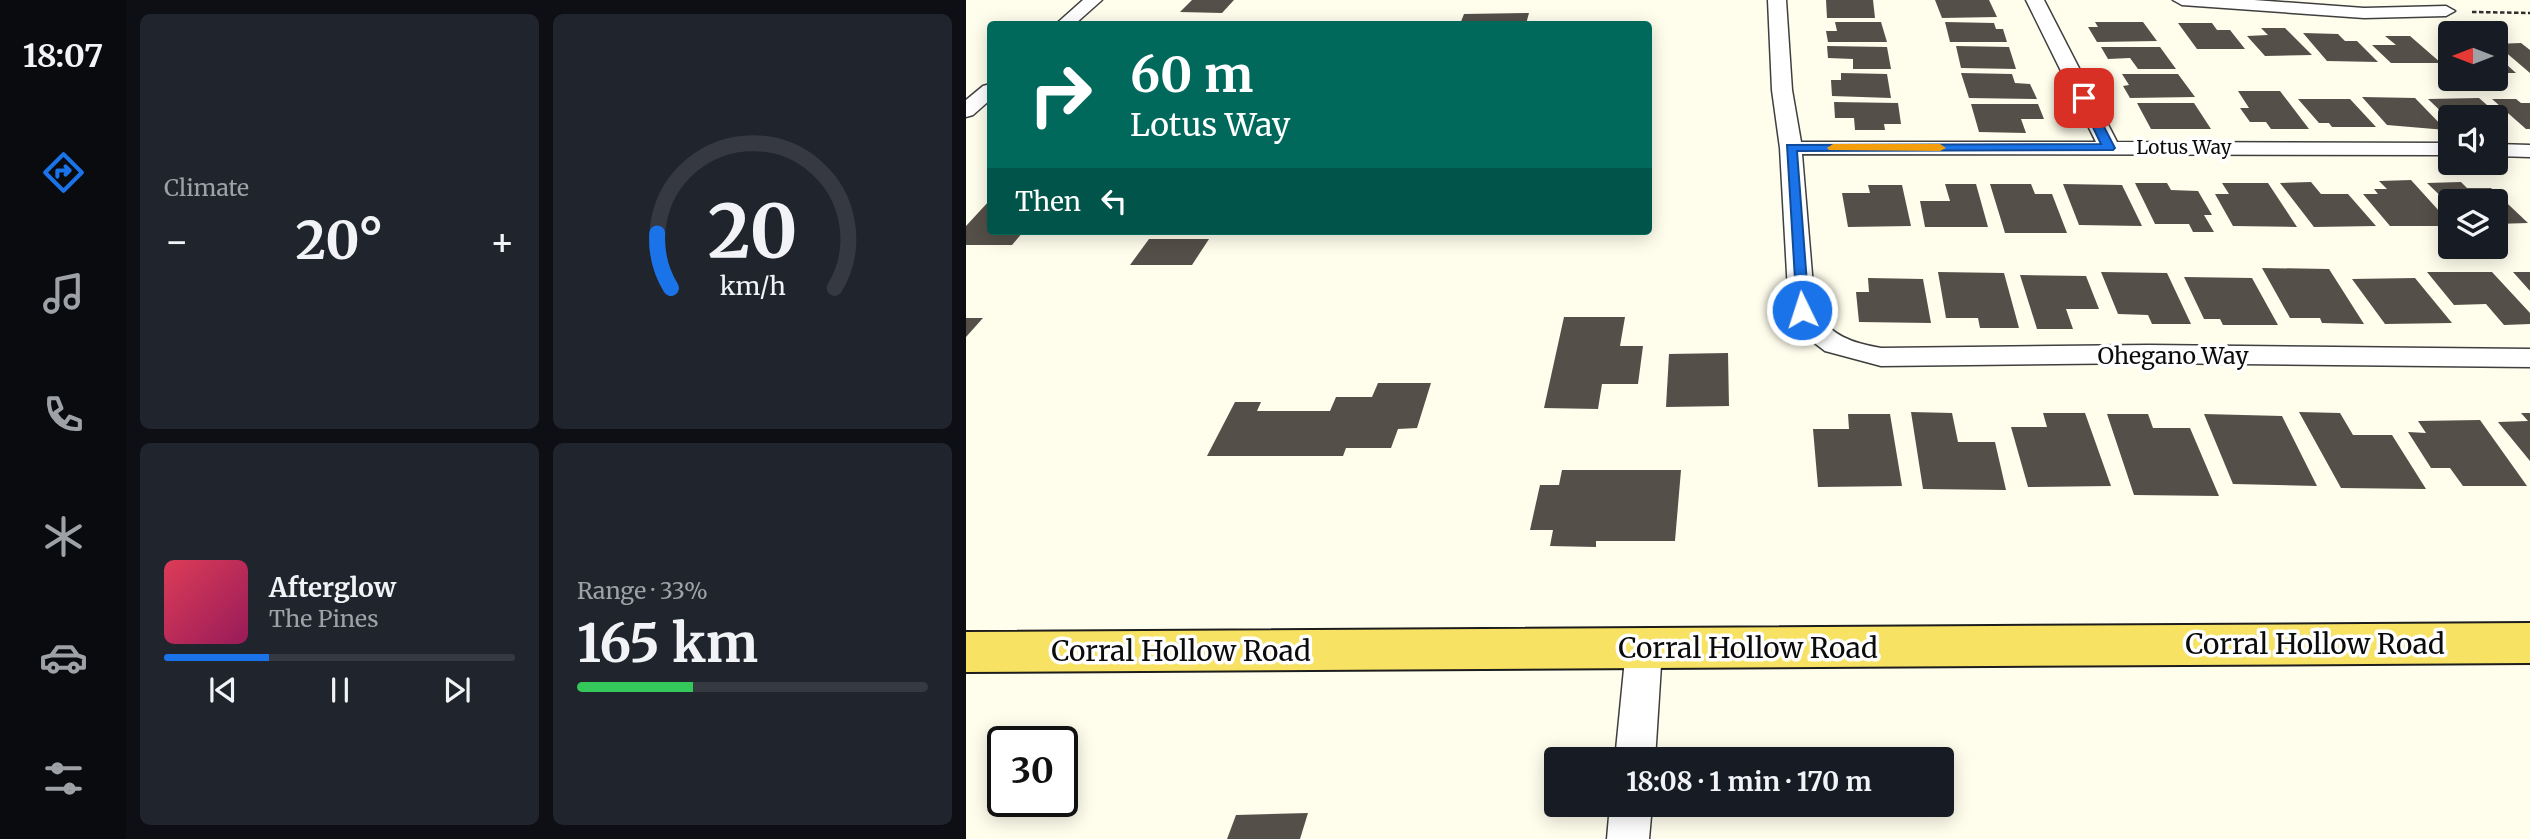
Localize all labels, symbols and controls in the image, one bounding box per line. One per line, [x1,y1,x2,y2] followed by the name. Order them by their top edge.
[2438,21,2508,91] north arrow
[2438,21,2508,259] map controls
[23,36,103,76] text: 18:07
[1130,44,1253,105] text: 60 m
[1015,49,1106,140] icon: right
[2054,68,2114,128] pin
[2065,79,2103,117] icon: arrive
[1130,105,1290,145] text: Lotus Way
[2438,105,2508,175] button: sound
[2136,135,2232,159] street label: Lotus Way
[39,148,88,197] icon: directions
[164,173,249,202] text: Climate
[1095,182,1133,220] icon: left
[1015,185,1081,218] text: Then
[708,186,798,278] text: 20
[2438,189,2508,259] button: layers
[295,208,384,273] text: 20°
[164,218,189,265] text: −
[490,218,515,265] text: +
[39,269,88,318] icon: music
[719,269,786,301] text: km/h
[1765,273,1839,347] position arrow
[2097,341,2249,370] street label: Ohegano Way
[39,390,88,439] icon: phone
[39,512,88,561] icon: climate
[269,571,396,604] text: Afterglow
[577,576,708,605] text: Range · 33%
[269,604,379,633] text: The Pines
[577,611,758,676] text: 165 km
[2185,626,2445,662] street label: Corral Hollow Road
[1618,630,1878,666] street label: Corral Hollow Road
[39,633,88,682] icon: car
[1051,633,1311,669] street label: Corral Hollow Road
[204,671,242,709] icon: previous
[321,671,359,709] icon: pause
[438,671,476,709] icon: next
[987,726,1078,817] speed limit sign: 30
[39,754,88,803] icon: filters
[1626,765,1872,798] text: 18:08 · 1 min · 170 m

